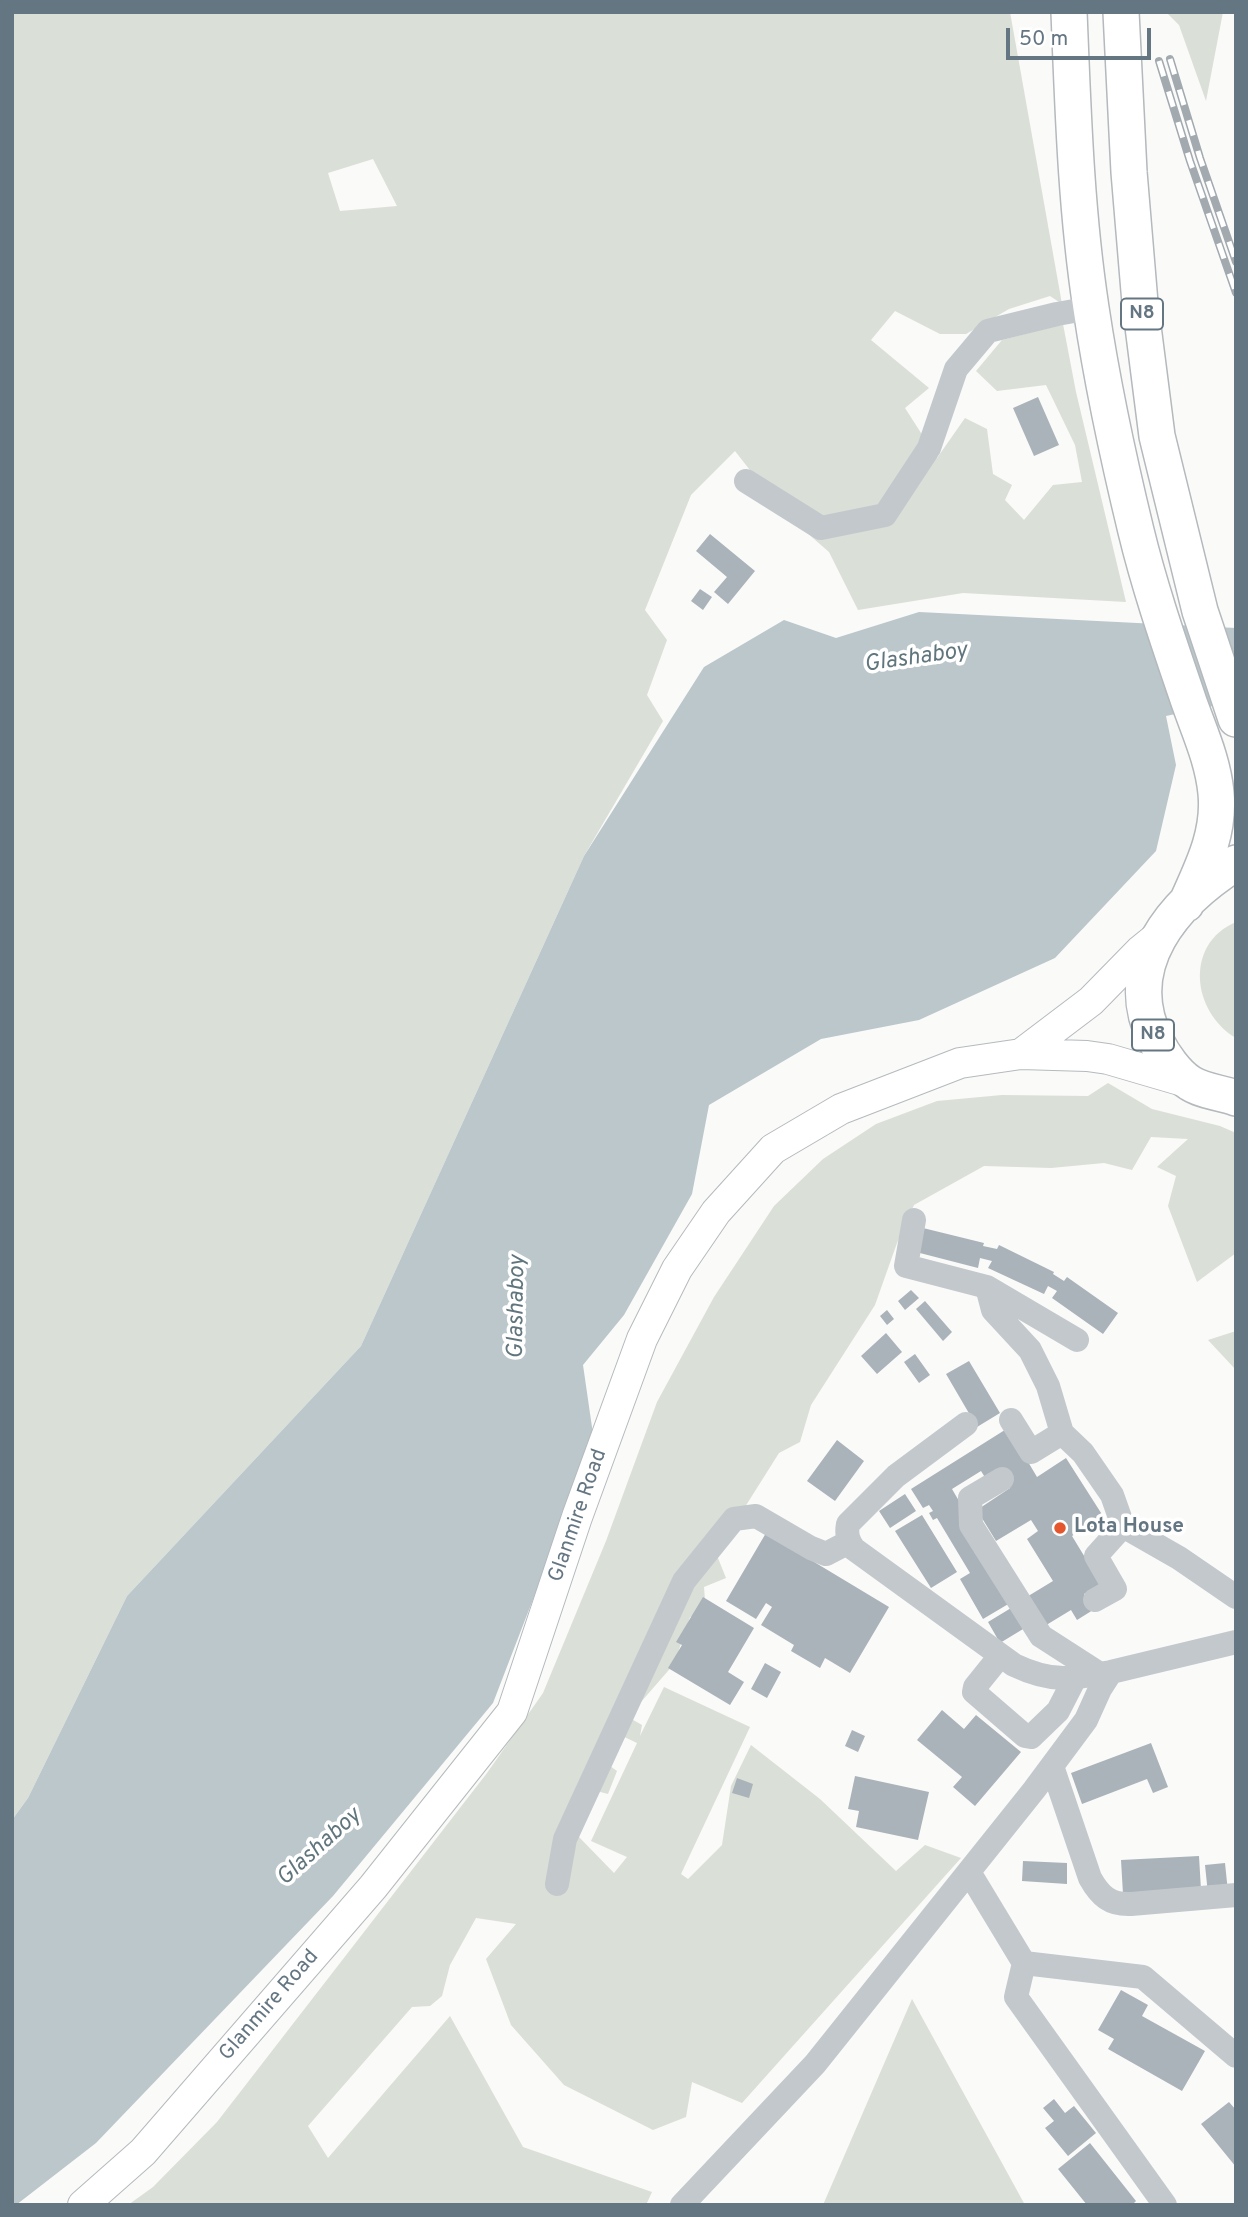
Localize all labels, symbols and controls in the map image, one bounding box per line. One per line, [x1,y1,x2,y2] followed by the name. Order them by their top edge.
[1010,14,1155,58] scale bar
[1019,26,1068,53] text: 50 m
[1121,298,1163,330] road number: N8
[863,638,969,680] water label: Glashaboy
[1132,1020,1174,1050] road number: N8
[503,1255,533,1359] water label: Glashaboy
[544,1446,614,1586] street label: Glanmire Road
[1074,1515,1184,1541] place label: Lota House
[1052,1520,1068,1536] marker: Lota House
[272,1803,368,1893] water label: Glashaboy
[215,1945,325,2067] street label: Glanmire Road

